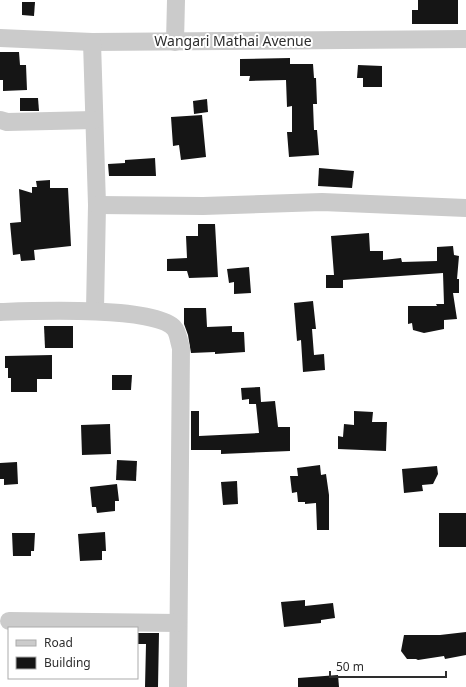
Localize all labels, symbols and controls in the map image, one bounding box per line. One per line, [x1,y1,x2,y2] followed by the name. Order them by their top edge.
[154,31,312,50] street label: Wangari Mathai Avenue
[8,627,138,679] legend
[44,634,73,651] text: Road
[330,653,446,679] scale bar
[44,654,91,671] text: Building
[336,658,364,675] text: 50 m

